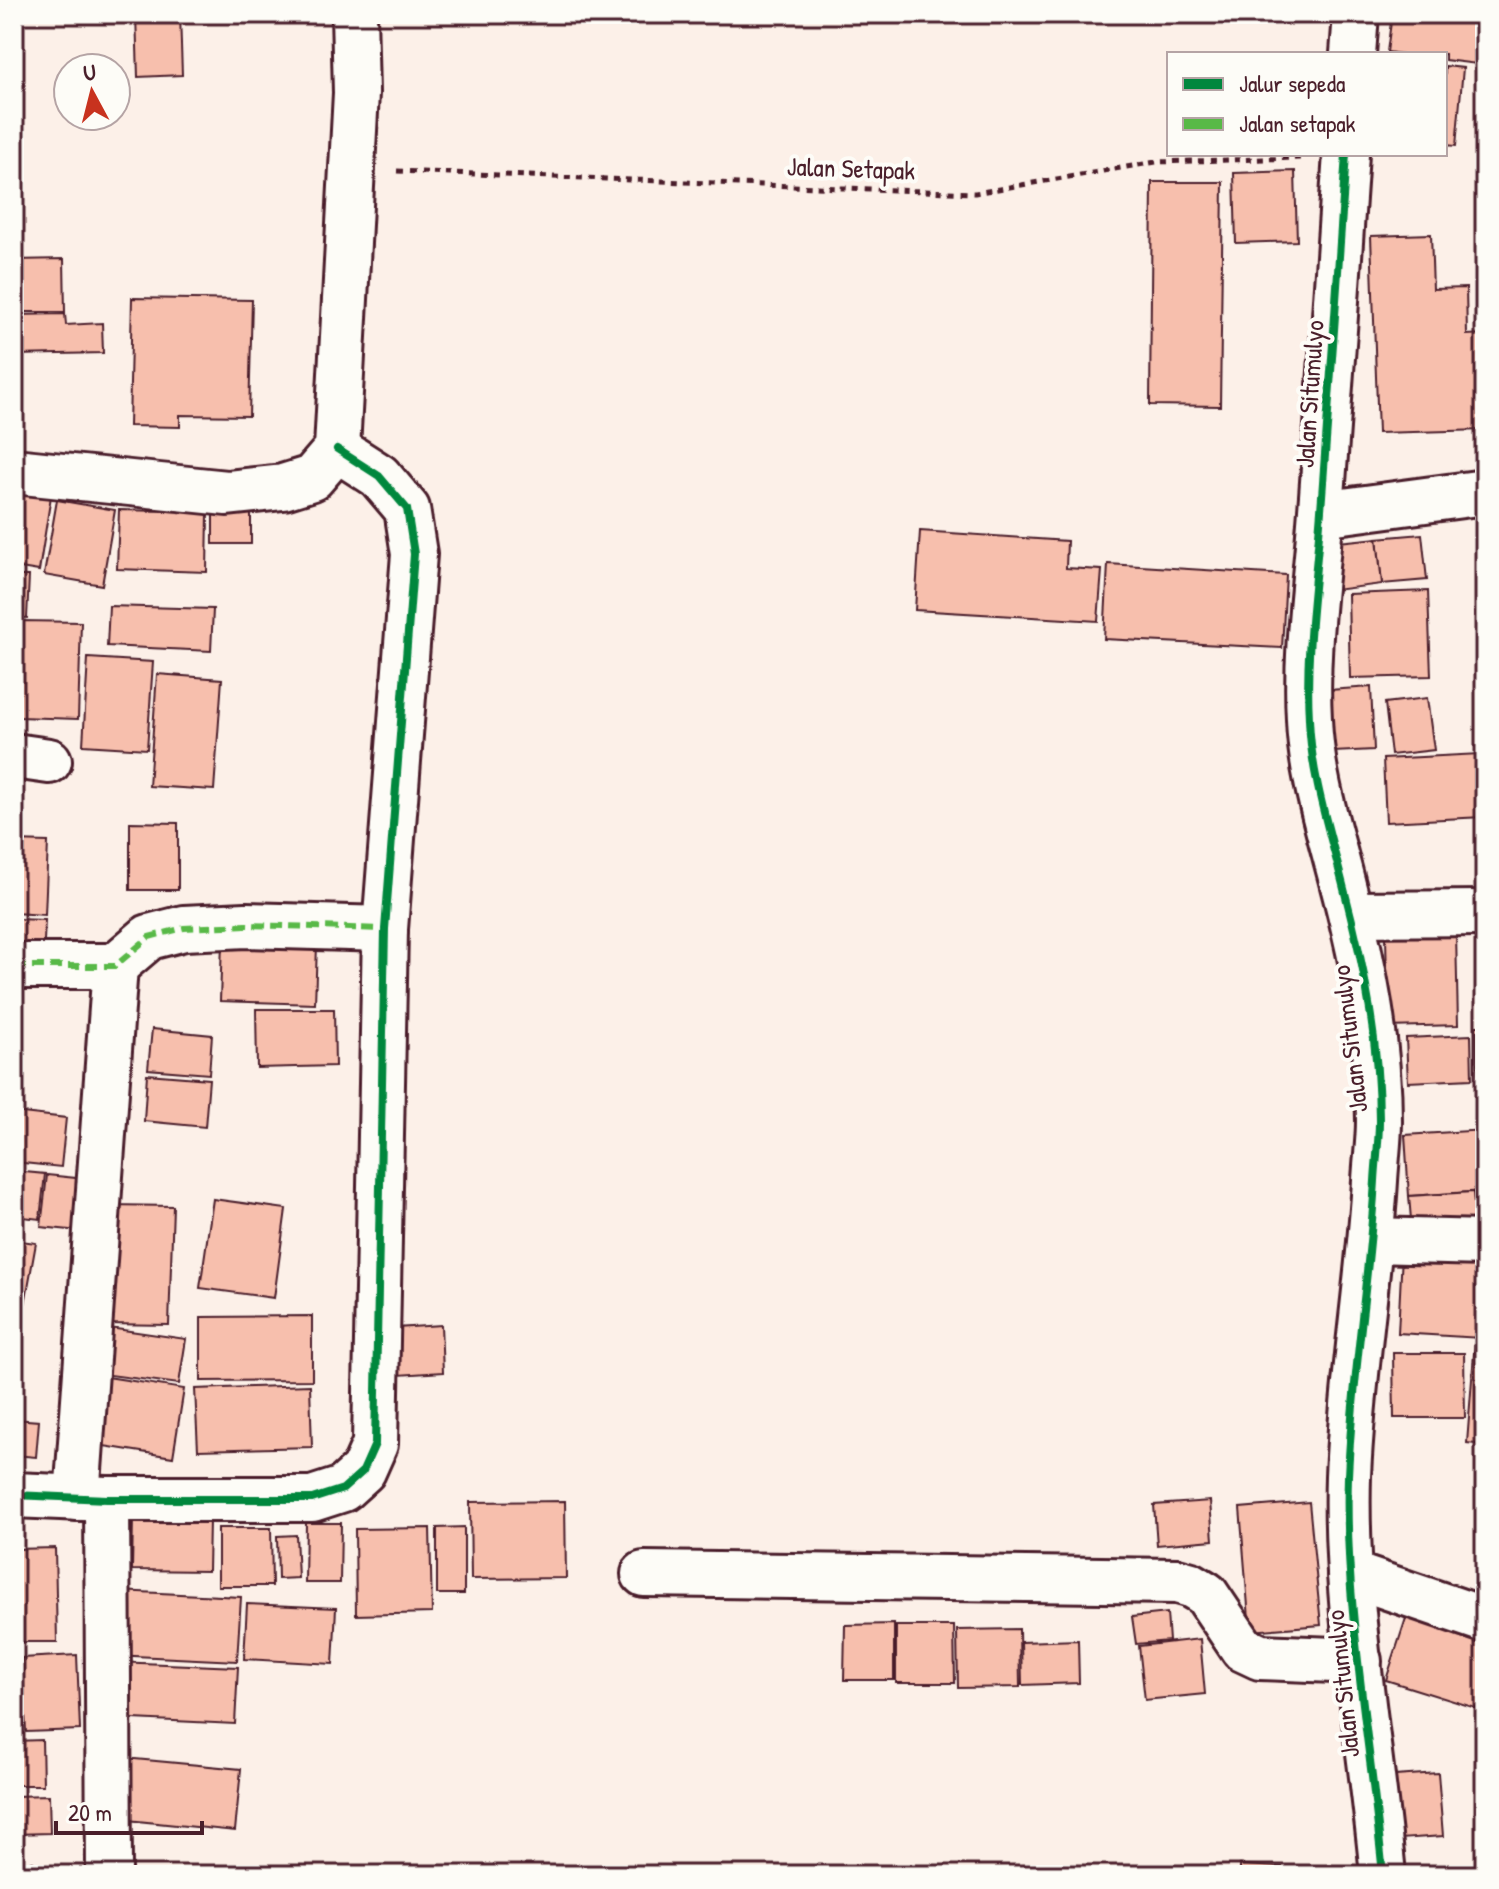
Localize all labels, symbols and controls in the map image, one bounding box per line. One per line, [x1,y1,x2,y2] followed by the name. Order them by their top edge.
[52,52,132,132] north arrow
[1167,52,1447,156] legend
[82,57,97,88] text: U
[1239,67,1345,99] text: Jalur sepeda
[1239,107,1356,139] text: Jalan setapak
[786,148,916,188] street label: Jalan Setapak
[1286,319,1332,469] street label: Jalan Situmulyo
[1323,963,1375,1115] street label: Jalan Situmulyo
[1317,1608,1367,1760] street label: Jalan Situmulyo
[56,1785,202,1835] scale bar
[68,1796,112,1828] text: 20 m

